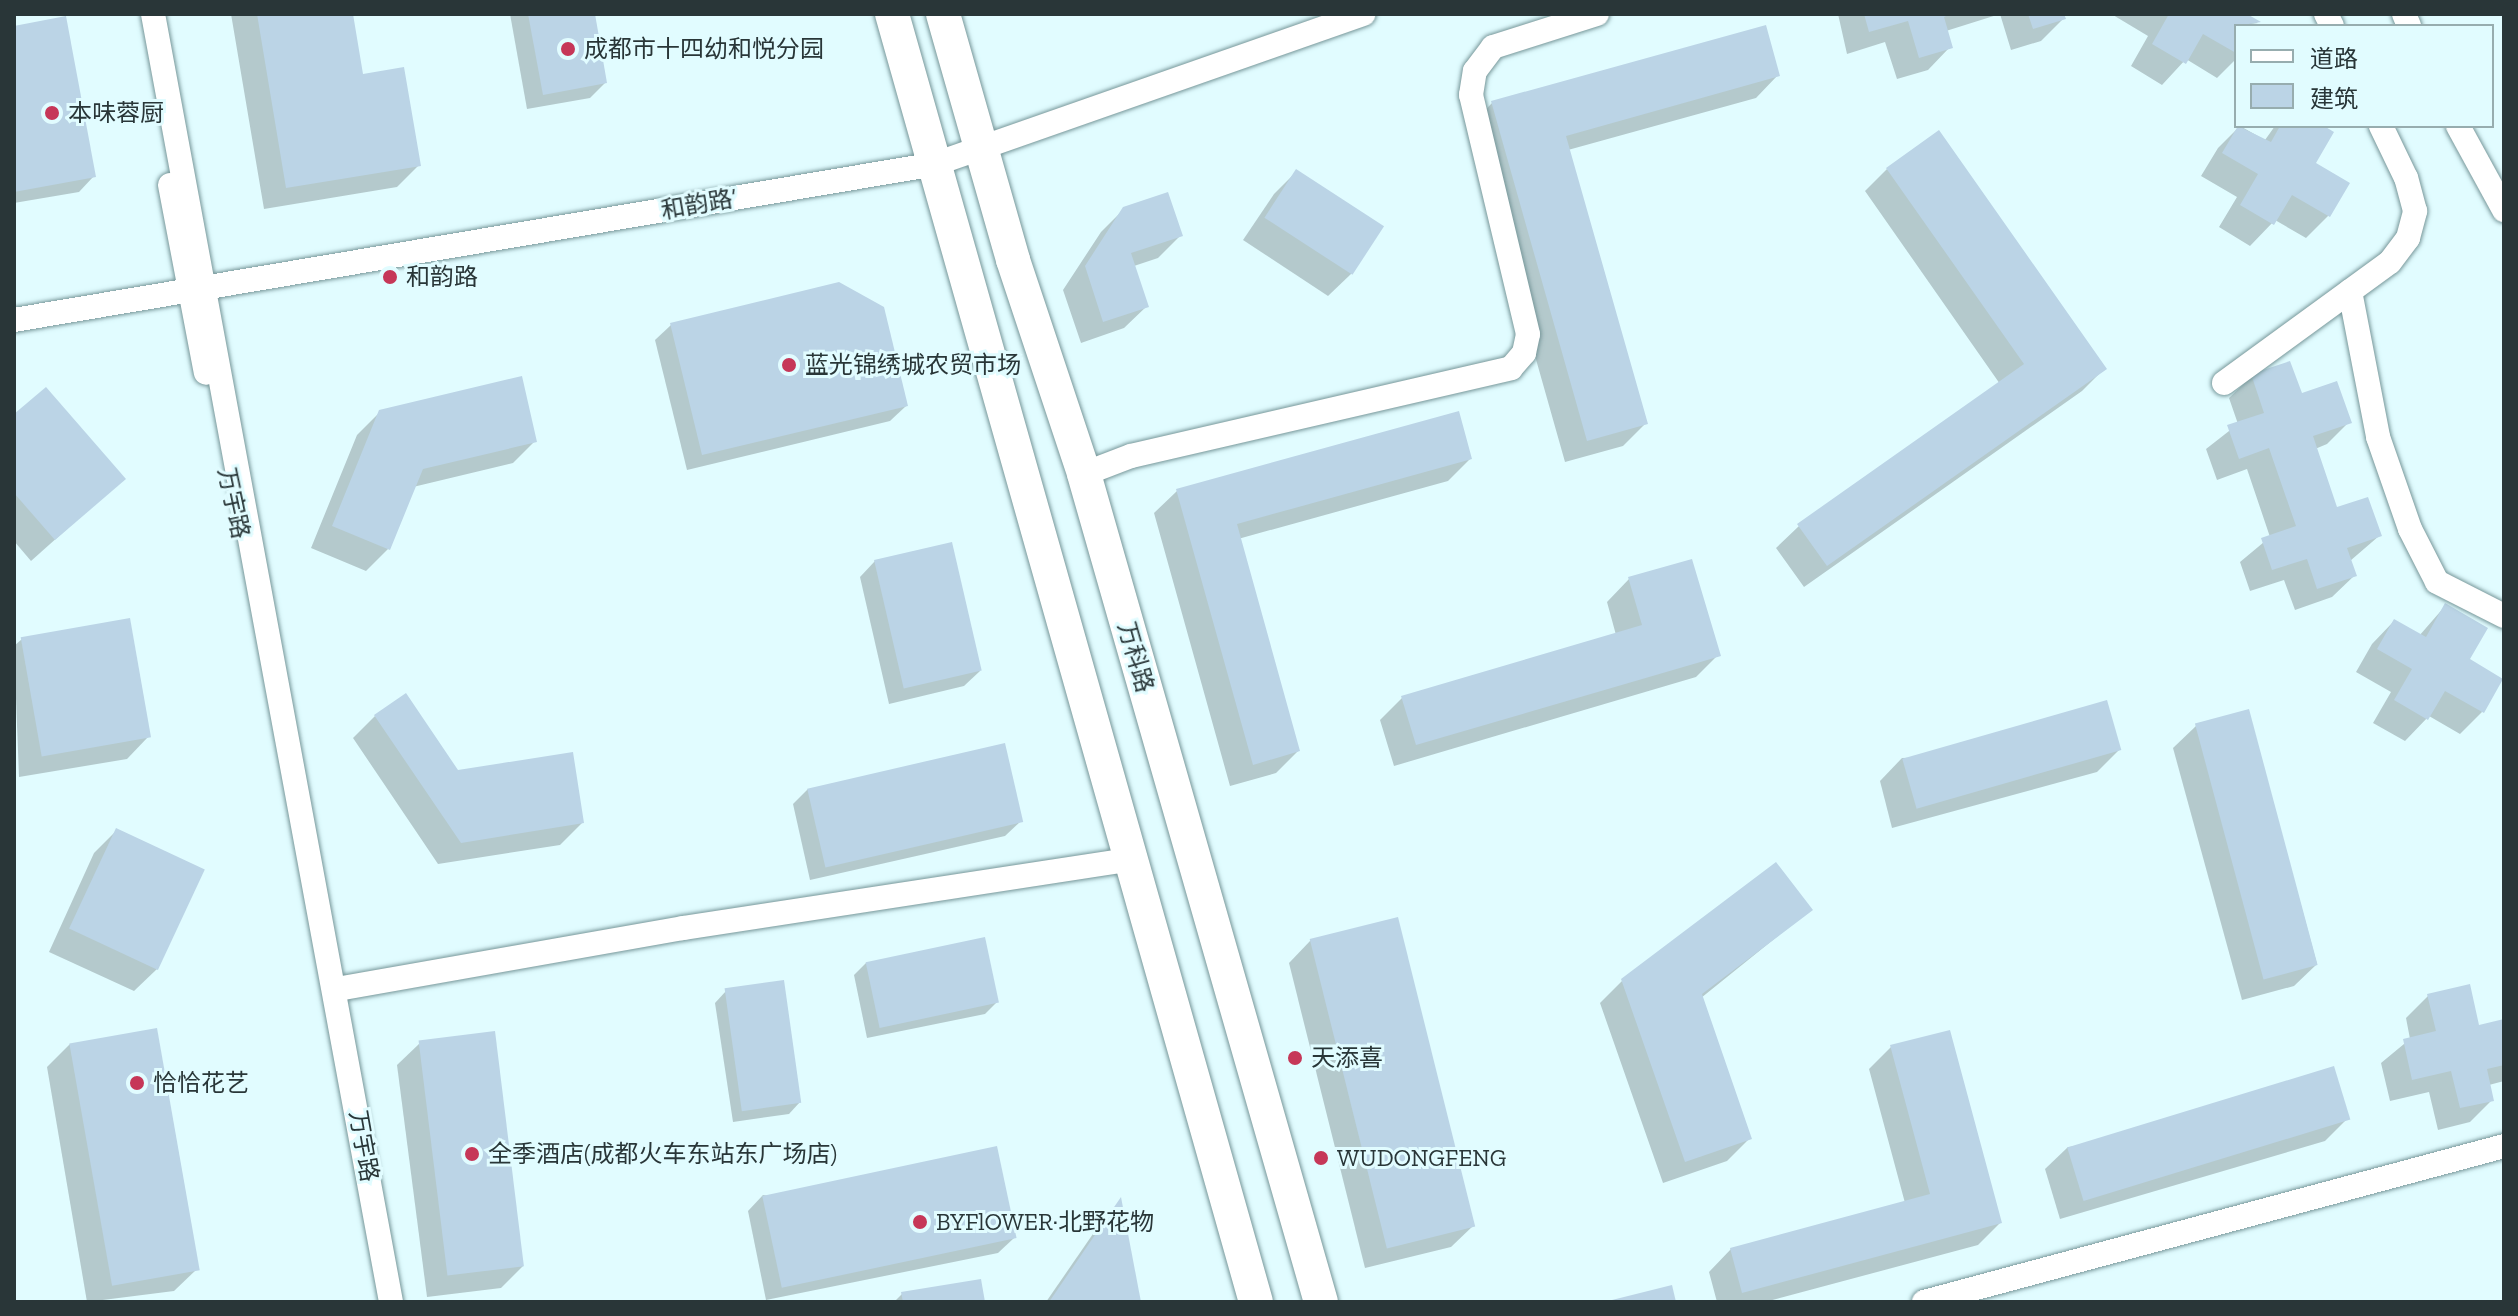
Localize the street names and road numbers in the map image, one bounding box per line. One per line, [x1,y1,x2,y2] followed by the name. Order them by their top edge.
[659,183,739,225] street label: 和韵路’
[212,465,256,541] street label: 万宇路
[1112,618,1160,696] street label: 万科路
[344,1108,384,1184] street label: 万宇路

